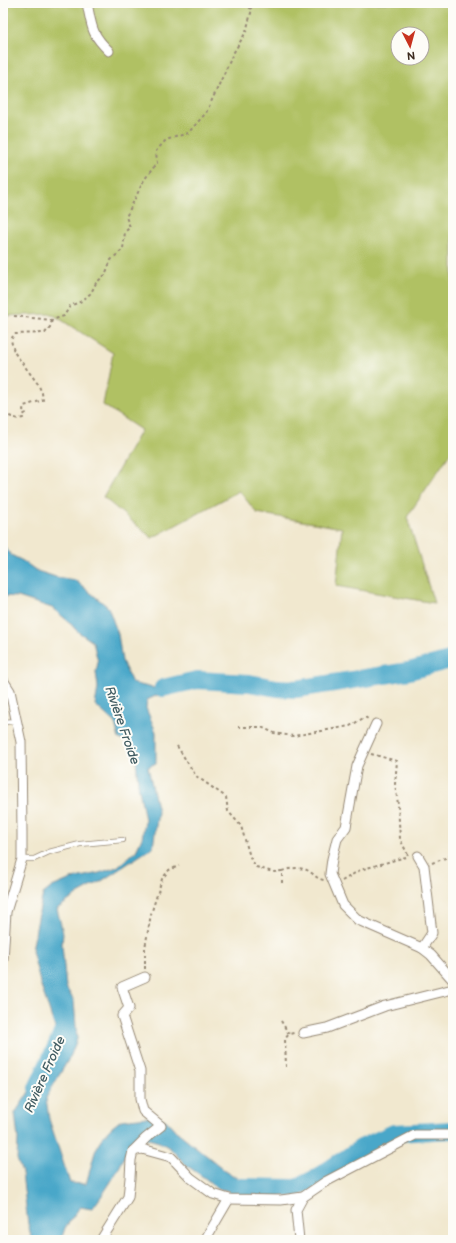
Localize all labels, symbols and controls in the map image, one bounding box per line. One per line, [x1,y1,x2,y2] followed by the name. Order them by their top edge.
[390,26,430,66] north arrow
[406,49,416,62] text: N
[101,684,143,767] water label: Rivière Froide
[21,1033,69,1115] water label: Rivière Froide

